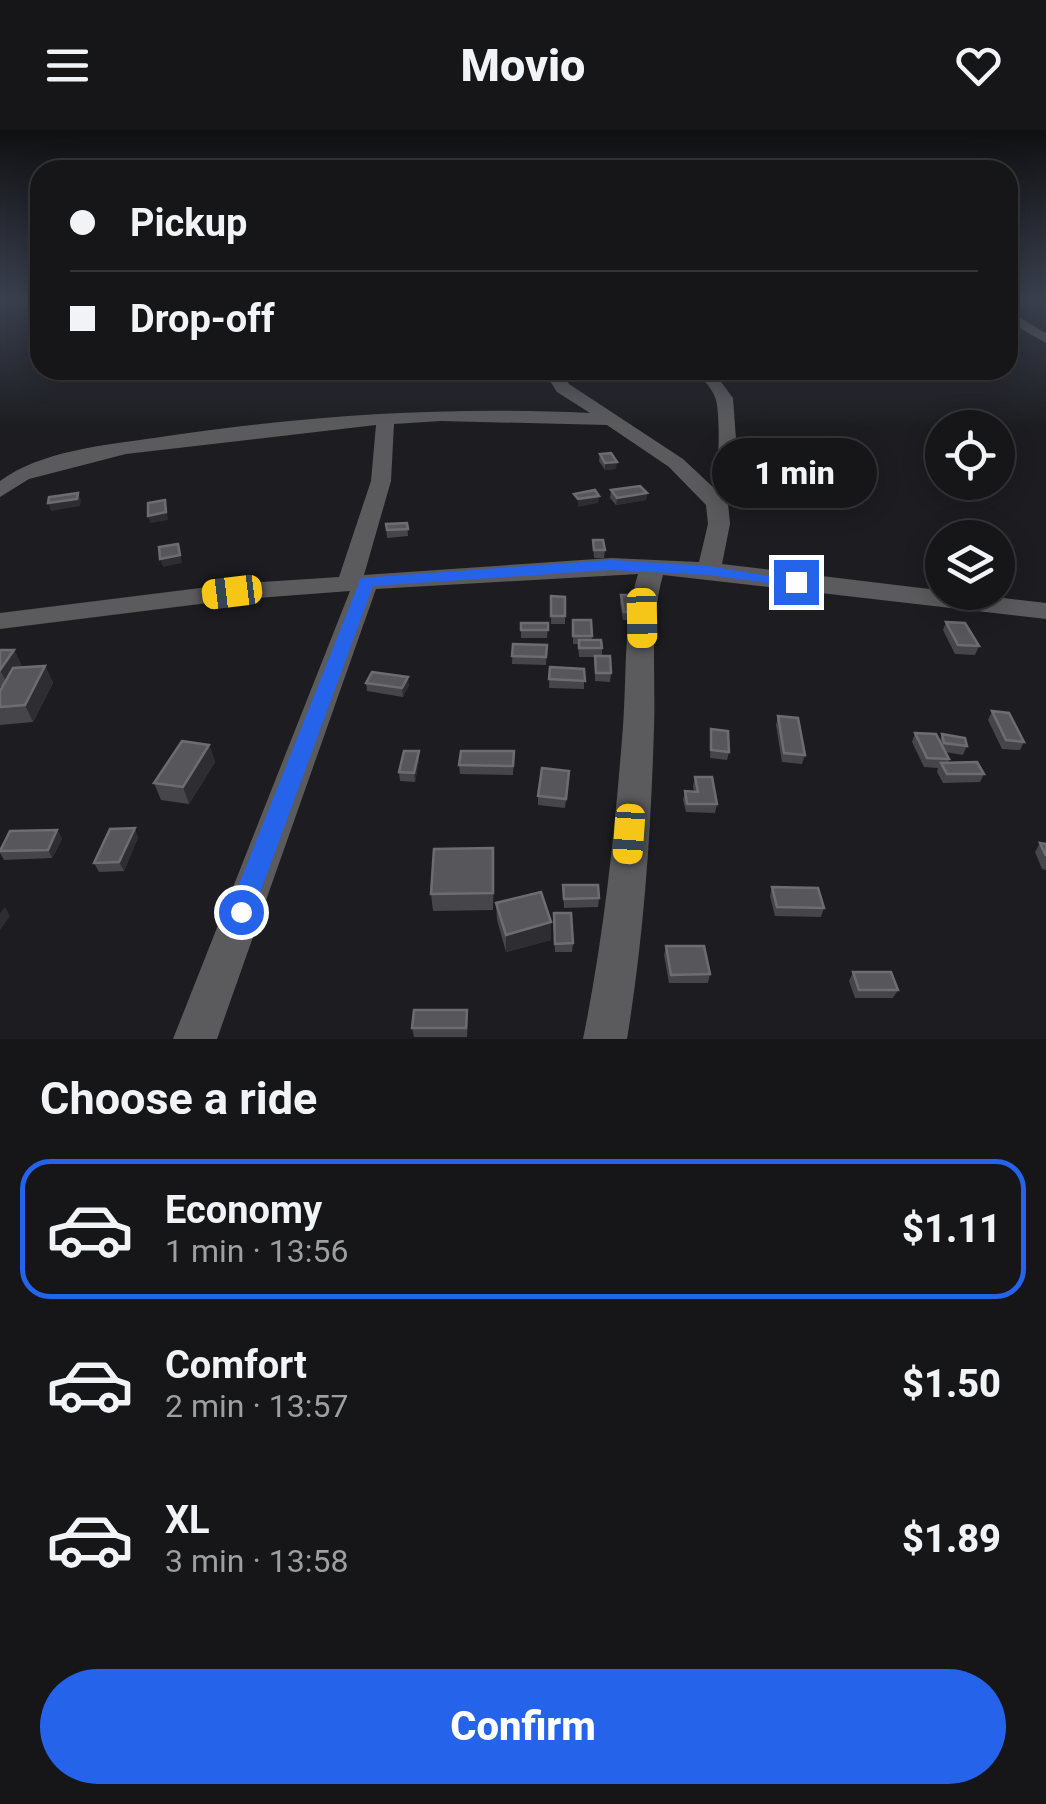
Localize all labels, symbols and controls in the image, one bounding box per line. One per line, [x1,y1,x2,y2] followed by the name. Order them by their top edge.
[40,38,95,93] icon: menu
[951,38,1006,93] icon: heart
[461,39,585,92] text: Movio
[130,201,247,245] text: Pickup
[130,297,275,341] text: Drop-off
[925,410,1015,610] map controls
[925,410,1015,500] button: locate
[714,437,878,507] callout: 1 min
[754,454,835,492] text: 1 min
[925,520,1015,610] button: layers
[774,560,819,605] route end
[200,573,264,611] car
[626,588,658,648] car
[612,803,646,865] car
[219,890,264,935] route start
[40,1072,317,1125] text: Choose a ride
[45,1184,135,1274] icon: car
[165,1188,322,1232] text: Economy
[902,1207,1001,1251] text: $1.11
[165,1232,348,1270] text: 1 min · 13:56
[45,1339,135,1429] icon: car
[165,1343,307,1387] text: Comfort
[902,1362,1001,1406] text: $1.50
[165,1387,348,1425] text: 2 min · 13:57
[45,1494,135,1584] icon: car
[165,1498,210,1542] text: XL
[902,1517,1001,1561] text: $1.89
[165,1542,348,1580] text: 3 min · 13:58
[40,1669,1006,1784] button: Confirm

